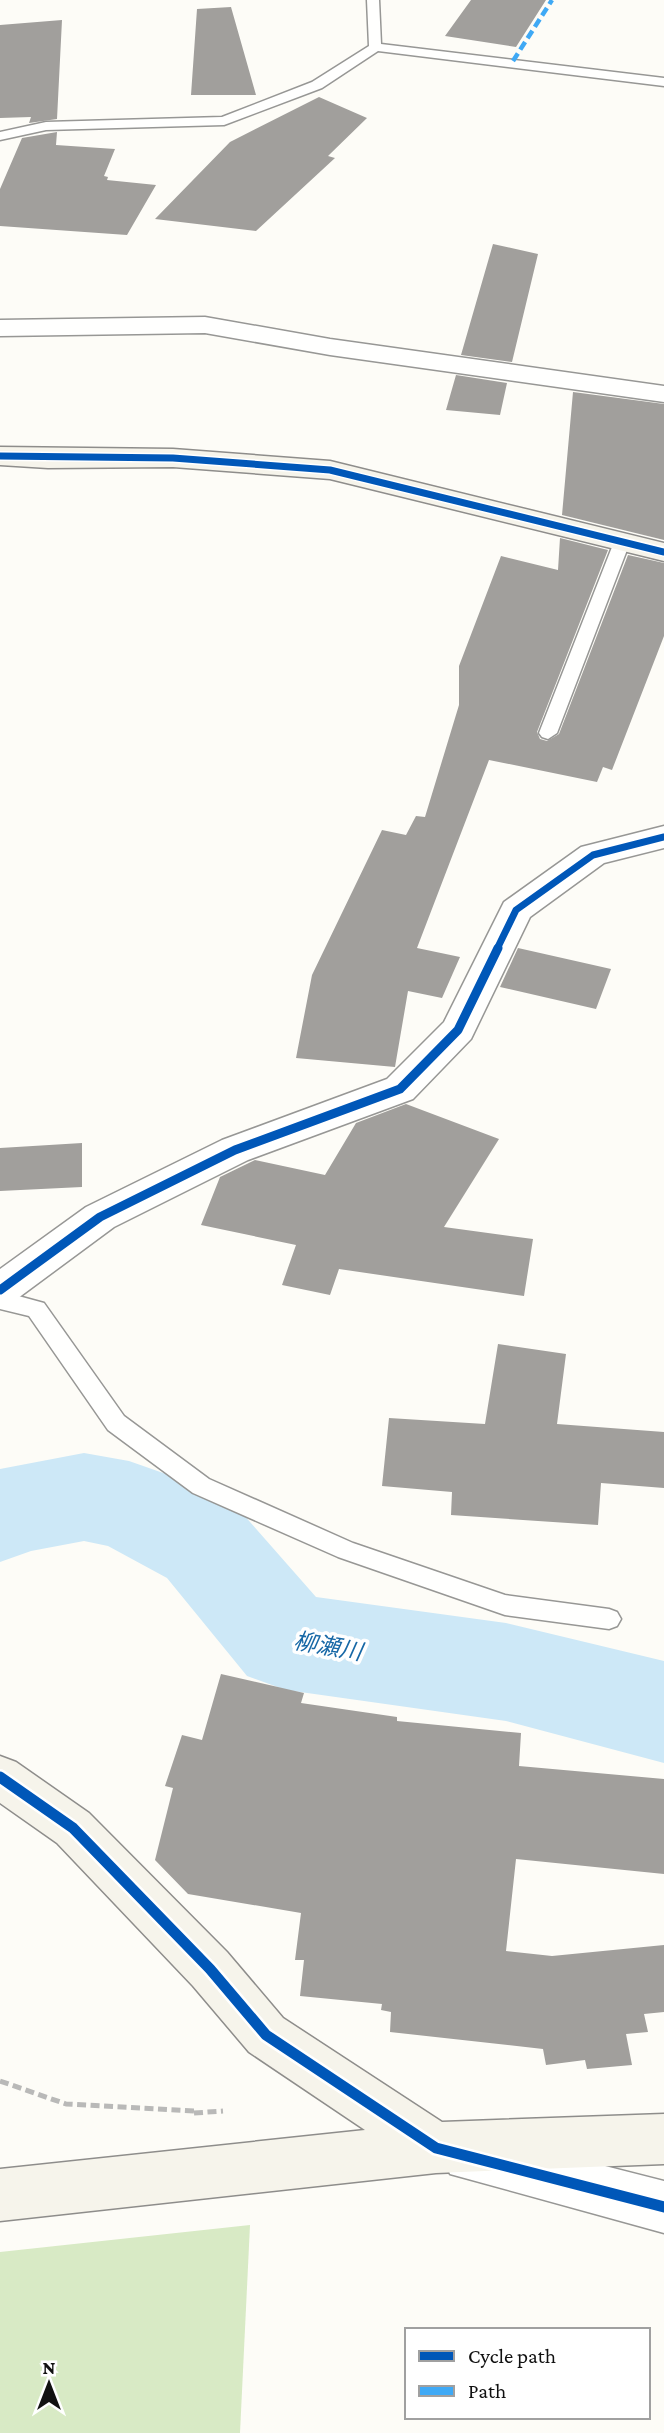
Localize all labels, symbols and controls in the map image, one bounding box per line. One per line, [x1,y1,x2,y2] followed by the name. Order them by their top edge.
[292,1627,367,1665] water label: 柳瀬川
[405,2328,650,2419] legend
[468,2344,556,2368] text: Cycle path
[14,2349,84,2419] north arrow
[43,2357,56,2378] text: N
[468,2379,506,2403] text: Path

